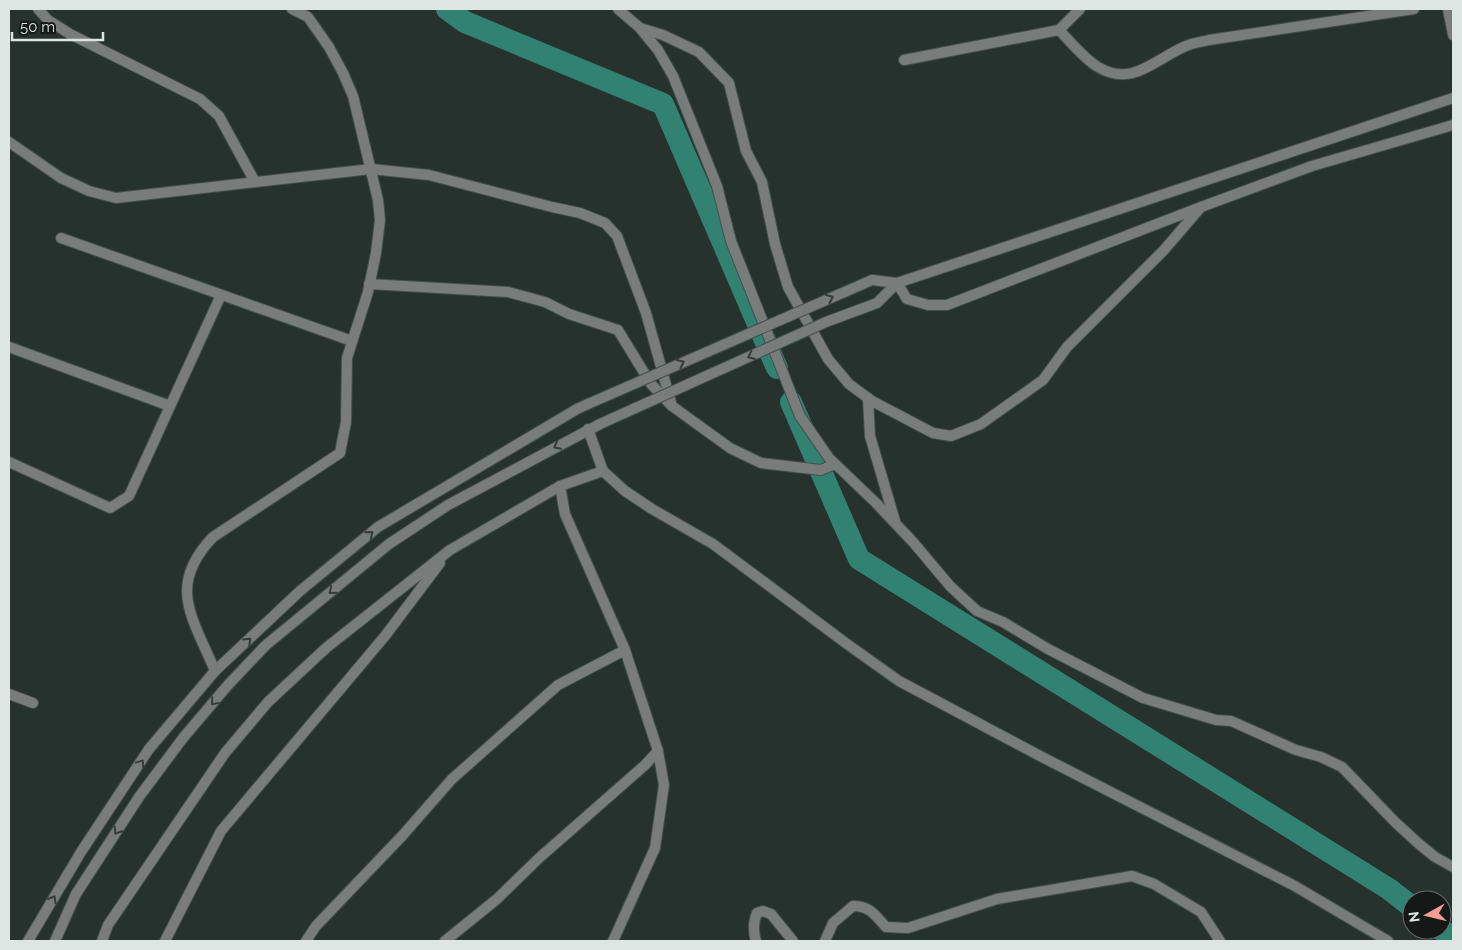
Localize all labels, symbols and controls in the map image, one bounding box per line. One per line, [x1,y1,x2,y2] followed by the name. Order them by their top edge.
[12,10,104,42] scale bar
[20,18,55,36] text: 50 m
[825,294,834,305] one-way arrow
[747,349,756,360] one-way arrow
[676,359,685,370] one-way arrow
[553,440,562,450] one-way arrow
[364,530,373,539] one-way arrow
[329,585,338,593] one-way arrow
[242,638,251,647] one-way arrow
[211,696,220,705] one-way arrow
[134,759,144,768] one-way arrow
[114,826,123,835] one-way arrow
[1402,890,1452,940] north arrow
[46,896,56,905] one-way arrow
[1405,910,1423,923] text: N

